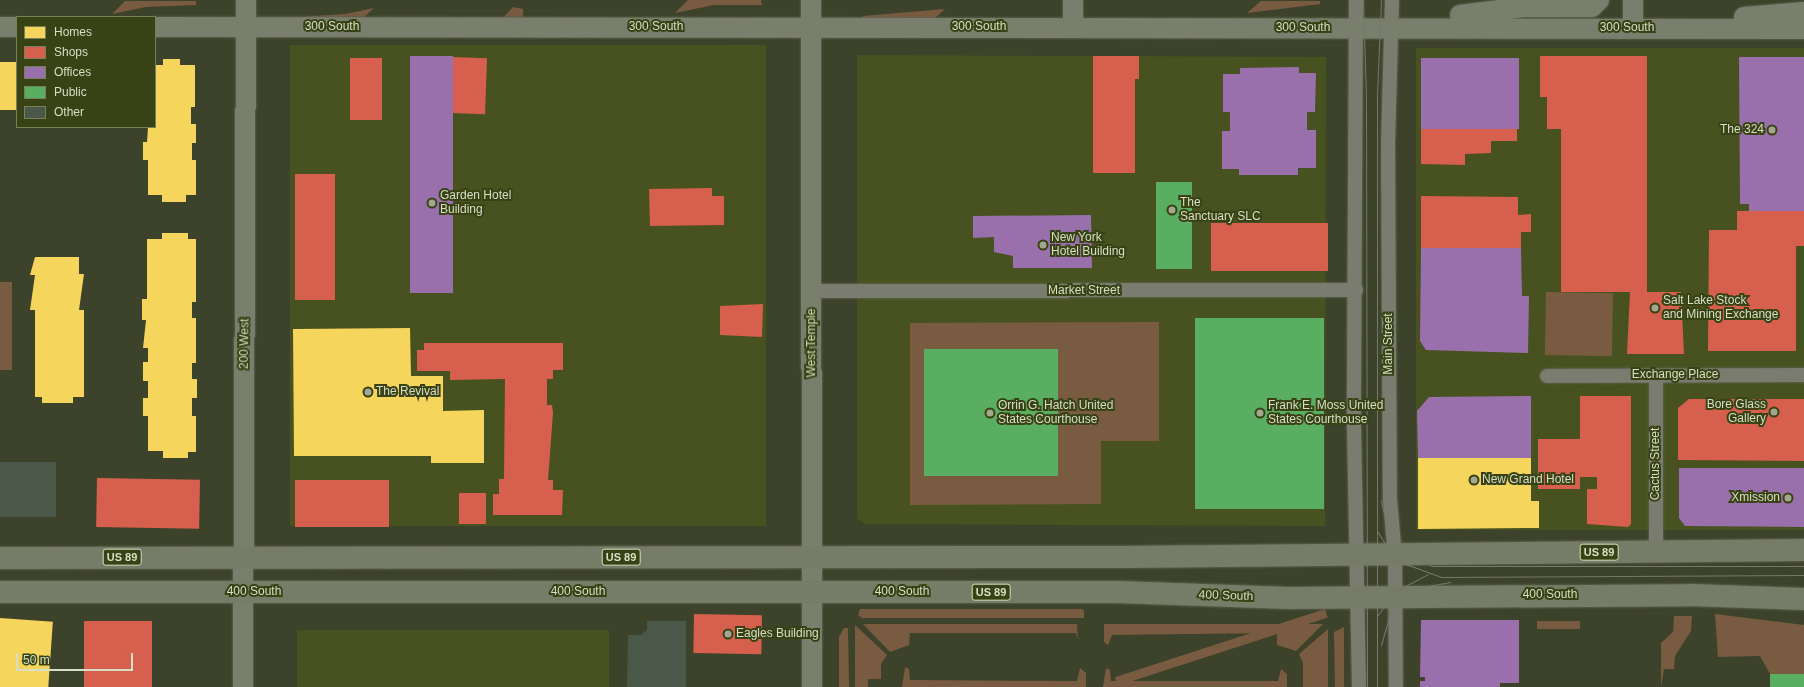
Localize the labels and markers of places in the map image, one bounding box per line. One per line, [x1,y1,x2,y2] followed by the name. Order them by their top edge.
[1720,123,1764,137] place label: The 324
[1767,125,1777,135] marker: The 324
[440,189,511,217] place label: Garden Hotel Building
[1180,196,1261,224] place label: The Sanctuary SLC
[427,198,437,208] marker: Garden Hotel Building
[1167,205,1177,215] marker: The Sanctuary SLC
[1051,231,1125,259] place label: New York Hotel Building
[1038,240,1048,250] marker: New York Hotel Building
[1663,294,1778,322] place label: Salt Lake Stock and Mining Exchange
[1650,303,1660,313] marker: Salt Lake Stock and Mining Exchange
[376,385,439,399] place label: The Revival
[363,387,373,397] marker: The Revival
[1707,398,1766,426] place label: Bore Glass Gallery
[998,399,1113,427] place label: Orrin G. Hatch United States Courthouse
[1268,399,1383,427] place label: Frank E. Moss United States Courthouse
[1769,407,1779,417] marker: Bore Glass Gallery
[985,408,995,418] marker: Orrin G. Hatch United States Courthouse
[1255,408,1265,418] marker: Frank E. Moss United States Courthouse
[1482,473,1574,487] place label: New Grand Hotel
[1469,475,1479,485] marker: New Grand Hotel
[1731,491,1780,505] place label: Xmission
[1783,493,1793,503] marker: Xmission
[736,627,819,641] place label: Eagles Building
[723,629,733,639] marker: Eagles Building

